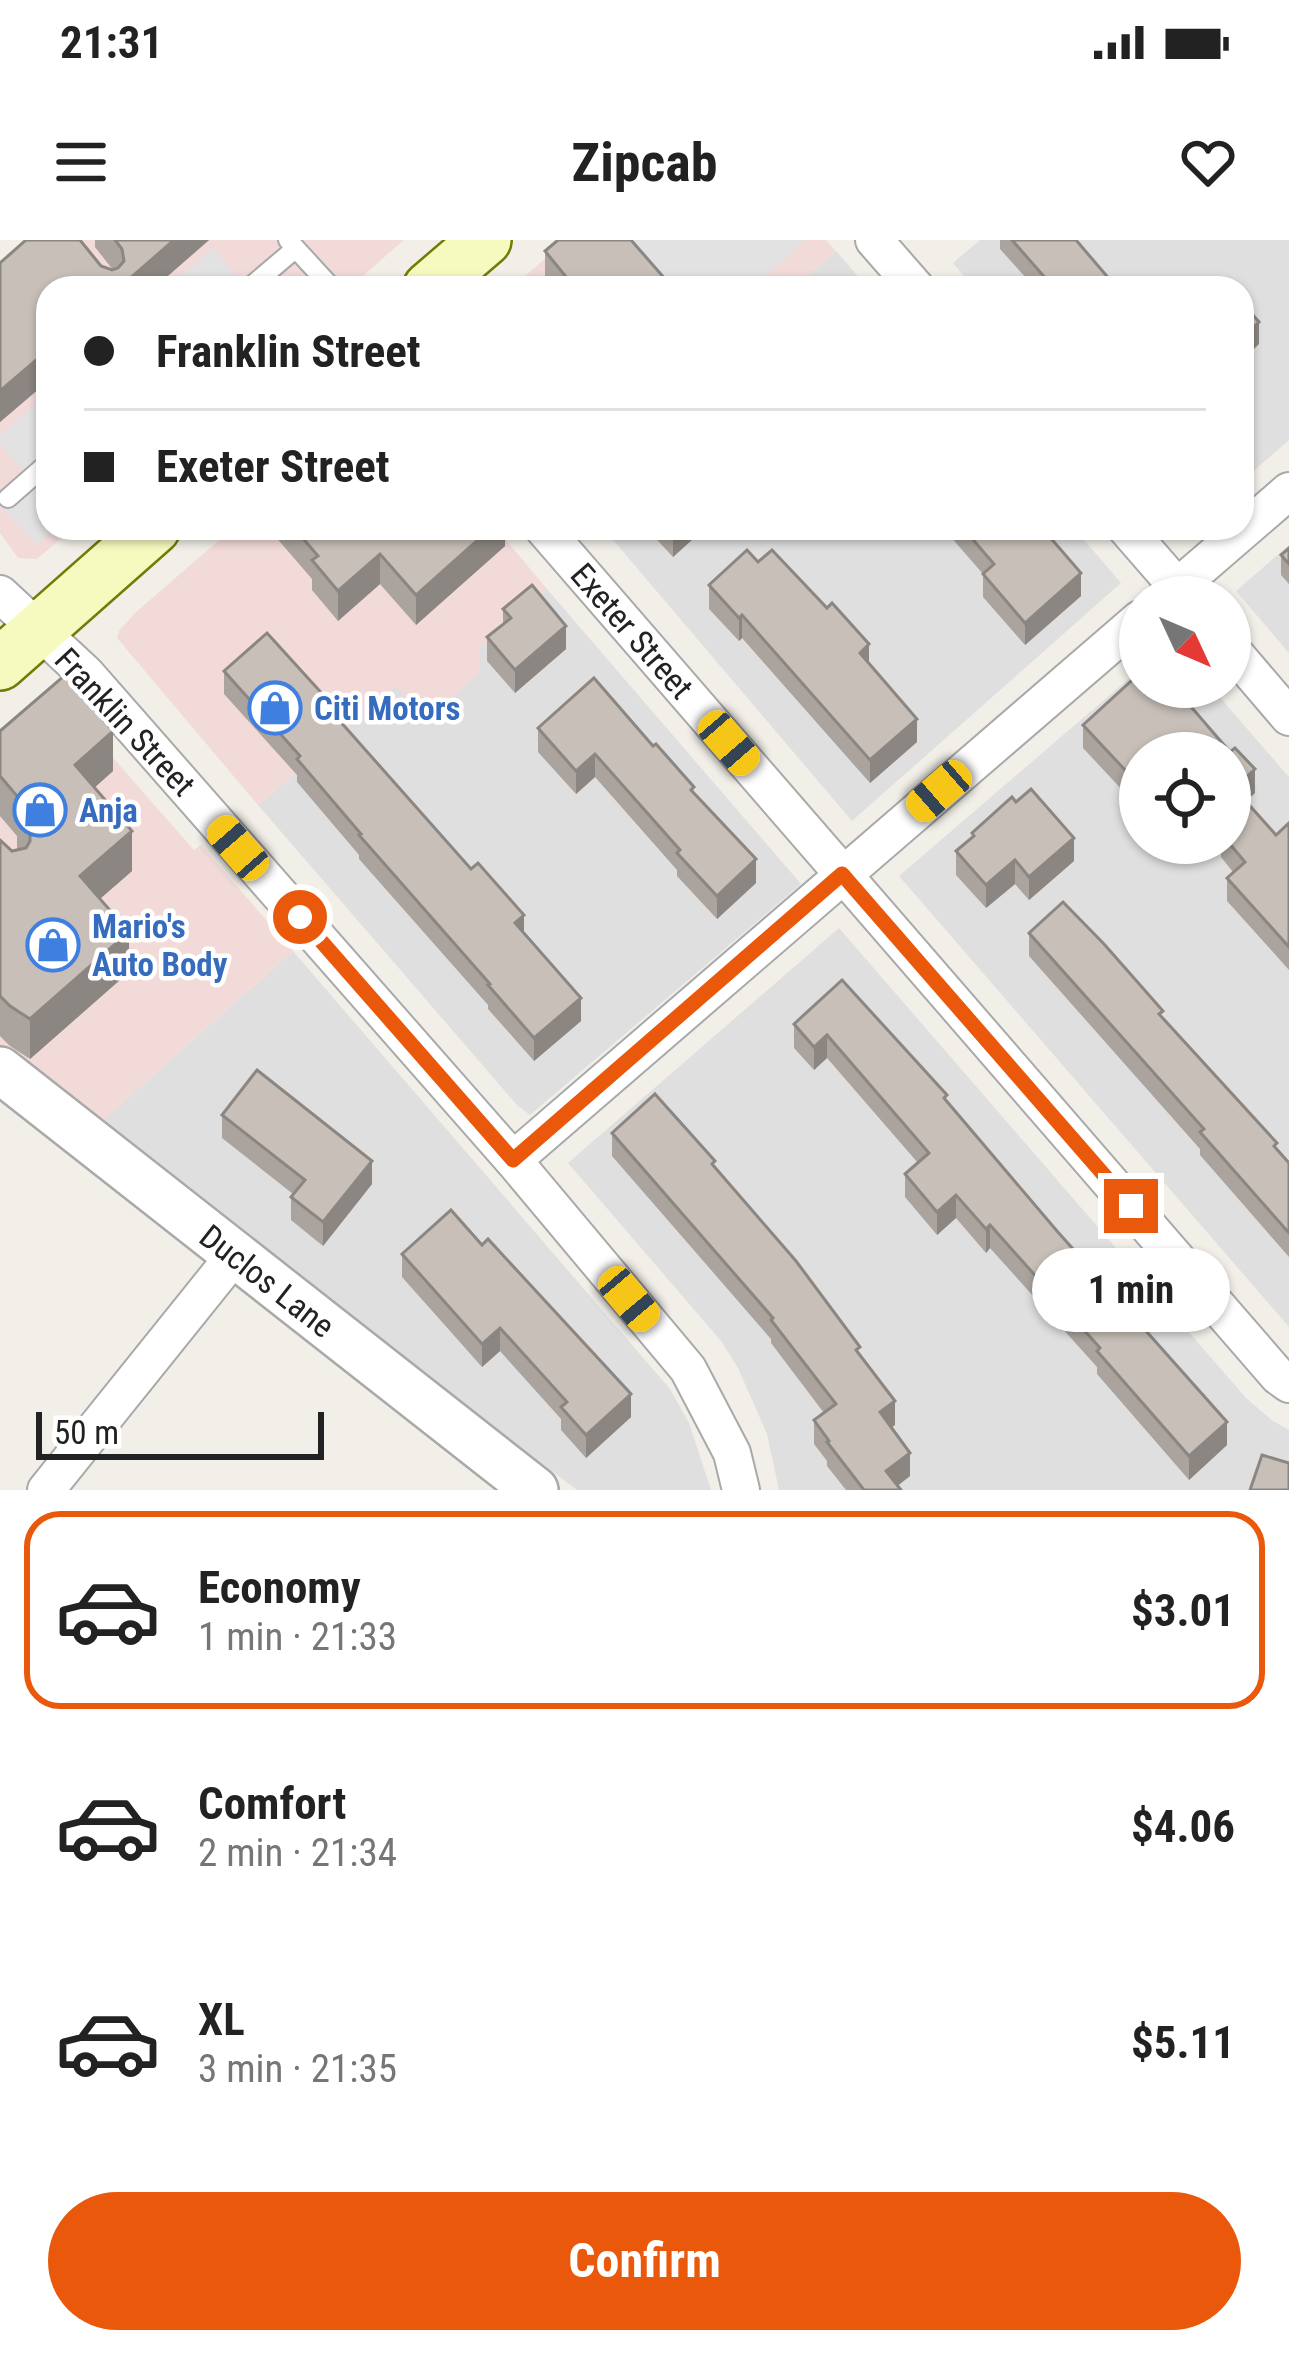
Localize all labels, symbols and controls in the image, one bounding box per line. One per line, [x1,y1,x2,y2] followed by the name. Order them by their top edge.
[60,16,163,69] text: 21:31
[48,129,114,195] icon: menu
[1175,129,1241,195] icon: heart
[572,131,718,194] text: Zipcab
[156,325,421,378] text: Franklin Street
[156,440,390,493] text: Exeter Street
[563,555,701,707] street label: Exeter Street
[1119,576,1251,708] north arrow
[1119,576,1251,864] map controls
[47,640,203,804] street label: Franklin Street
[247,680,303,736] shop icon: Citi Motors
[314,689,461,728] place label: Citi Motors
[692,704,766,782] car
[1119,732,1251,864] button: locate
[900,754,978,828] car
[12,782,68,838] shop icon: Anja
[79,791,138,830] place label: Anja
[201,809,275,887] car
[273,890,327,944] route start
[92,907,228,984] place label: Mario's Auto Body
[25,917,81,973] shop icon: Mario's Auto Body
[1104,1179,1158,1233] route end
[192,1216,342,1346] street label: Duclos Lane
[1032,1248,1230,1332] callout: 1 min
[592,1260,666,1338] car
[1088,1267,1174,1313] text: 1 min
[36,1406,324,1459] scale bar
[54,1413,119,1452] text: 50 m
[54,1556,162,1664] icon: car
[198,1561,361,1614] text: Economy
[1131,1584,1235,1637] text: $3.01
[198,1614,397,1660] text: 1 min · 21:33
[54,1772,162,1880] icon: car
[198,1777,346,1830] text: Comfort
[1131,1800,1235,1853] text: $4.06
[198,1830,397,1876] text: 2 min · 21:34
[54,1988,162,2096] icon: car
[198,1993,245,2046] text: XL
[1131,2016,1235,2069] text: $5.11
[198,2046,397,2092] text: 3 min · 21:35
[48,2192,1241,2330] button: Confirm

